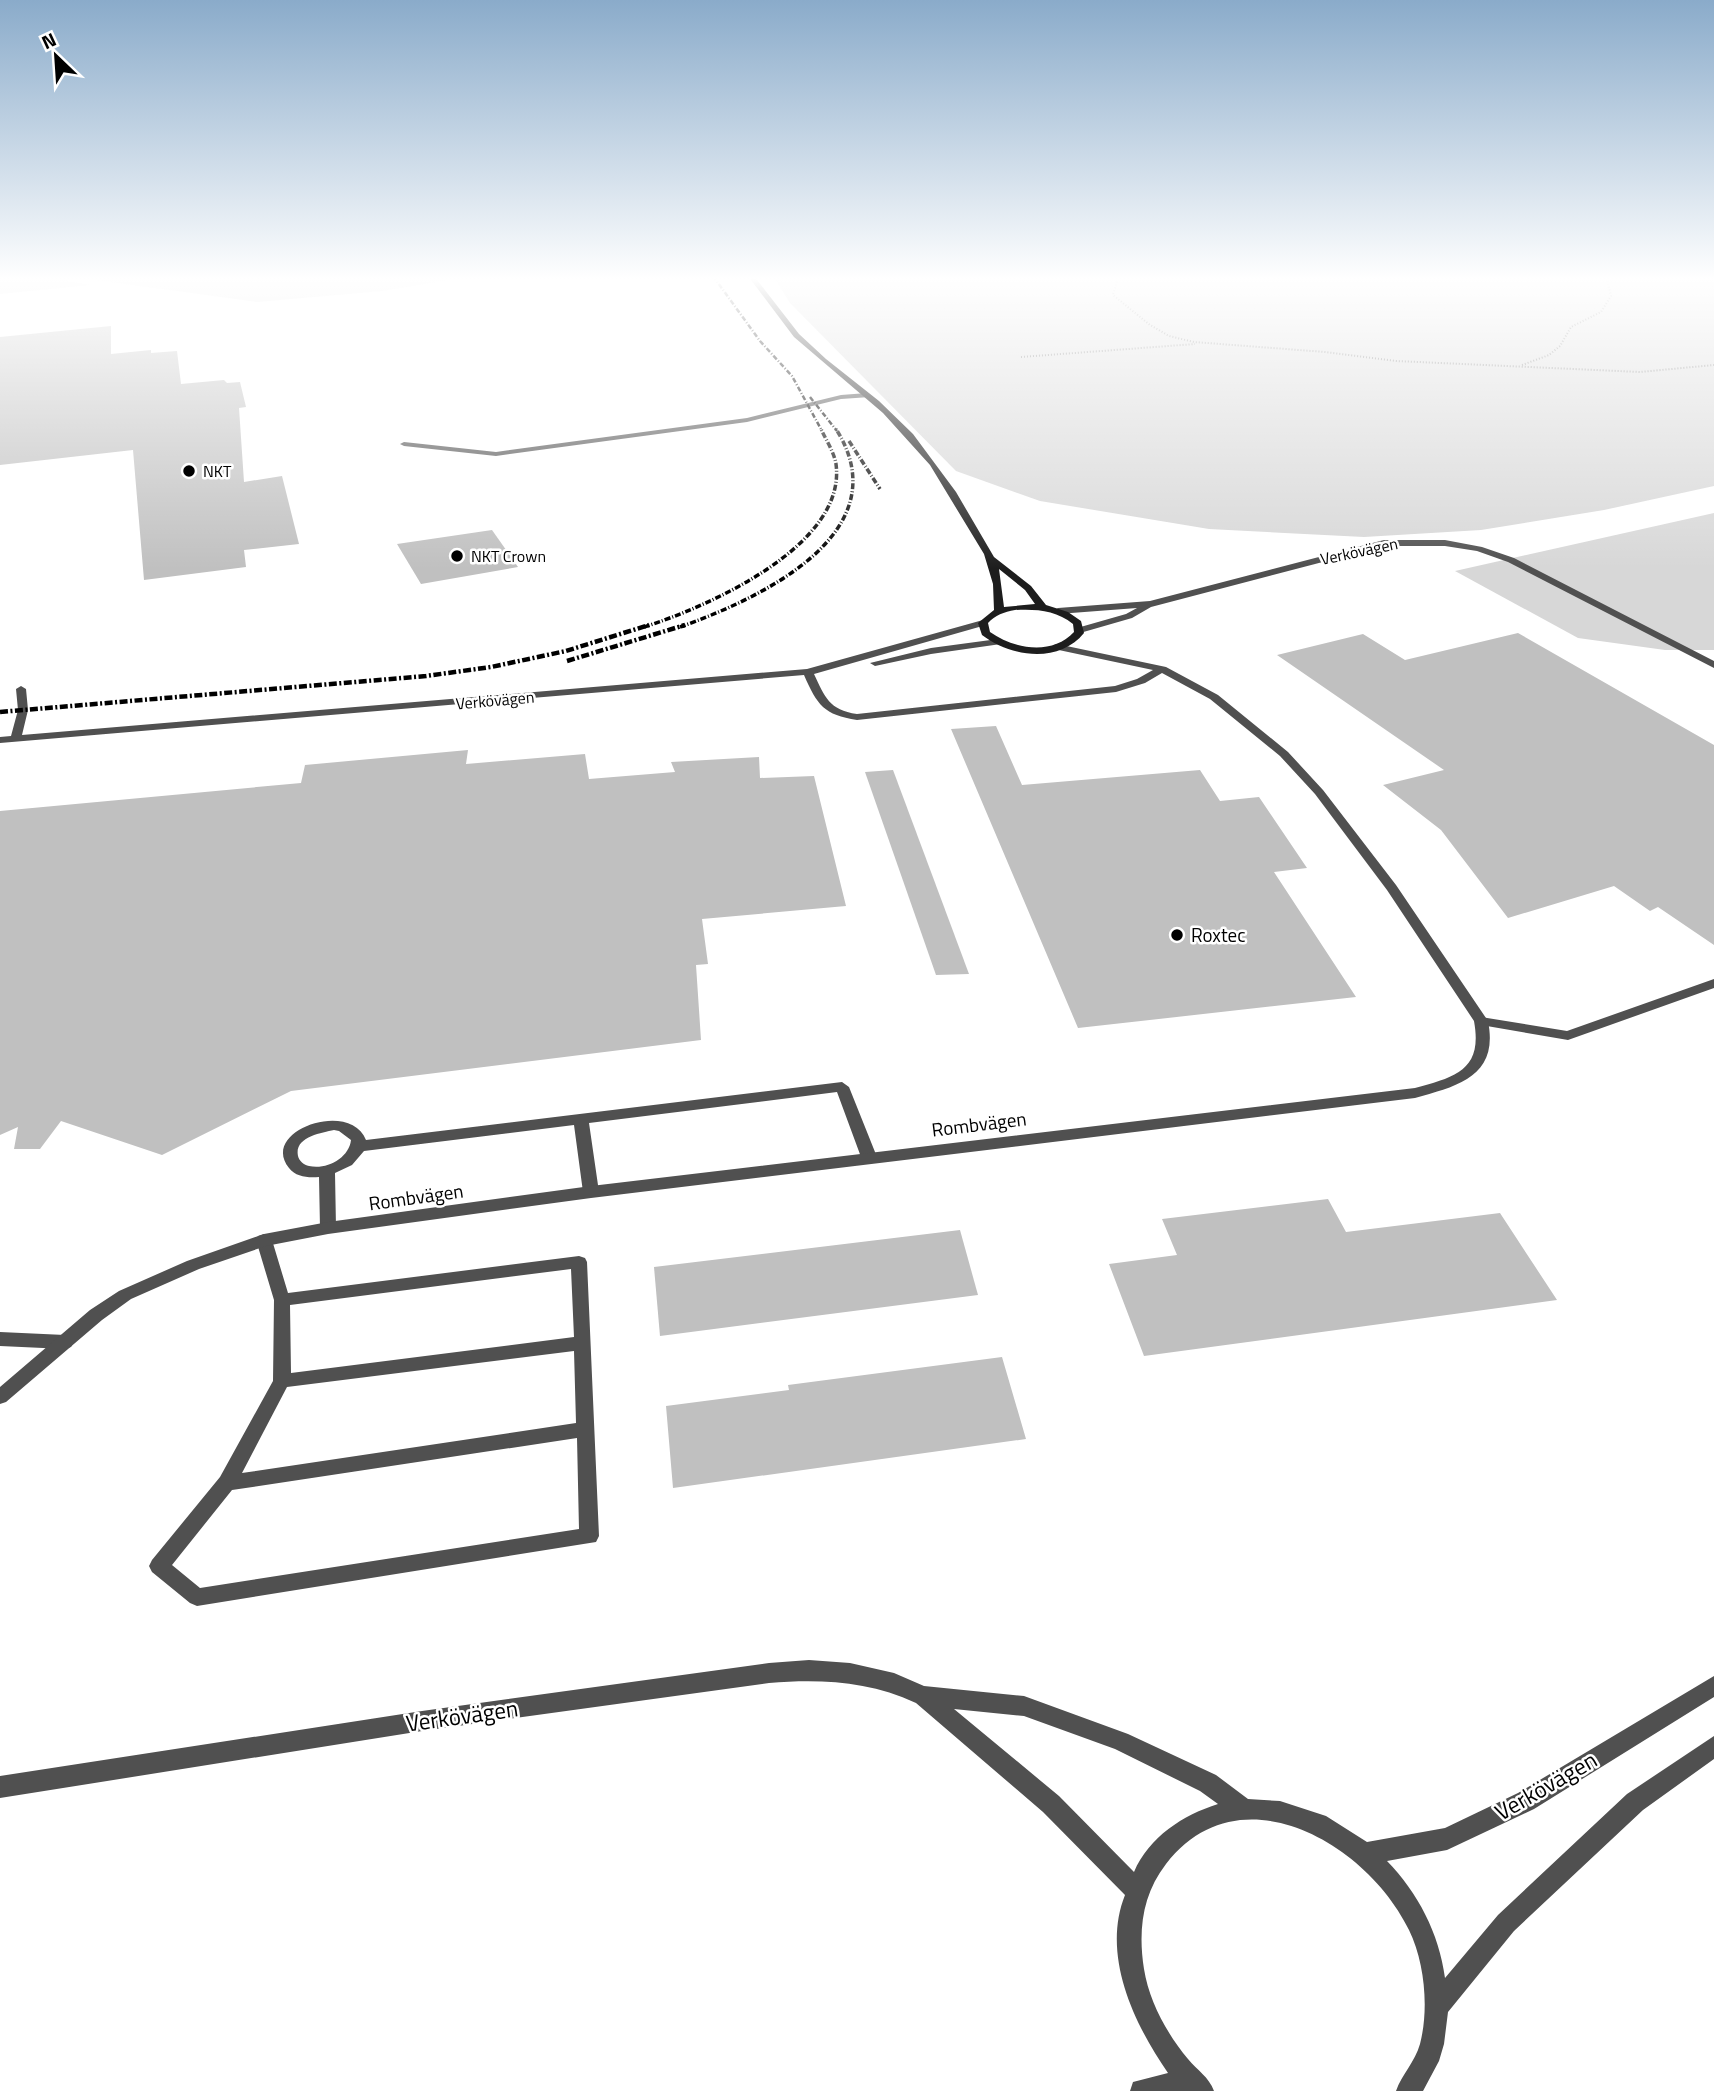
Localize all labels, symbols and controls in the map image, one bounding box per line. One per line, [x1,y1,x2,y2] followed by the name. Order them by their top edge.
[21,21,91,91] north arrow
[37,24,61,56] text: N
[203,459,232,483] place label: NKT
[181,463,197,479] marker: NKT
[1318,531,1400,571] street label: Verkövägen
[471,544,546,568] place label: NKT Crown
[449,548,465,564] marker: NKT Crown
[455,685,535,715] street label: Verkövägen
[1191,920,1245,949] place label: Roxtec
[1169,927,1185,943] marker: Roxtec
[930,1103,1028,1144] street label: Rombvägen
[367,1176,465,1218] street label: Rombvägen
[404,1690,520,1741] street label: Verkövägen
[1488,1742,1603,1829] street label: Verkövägen

